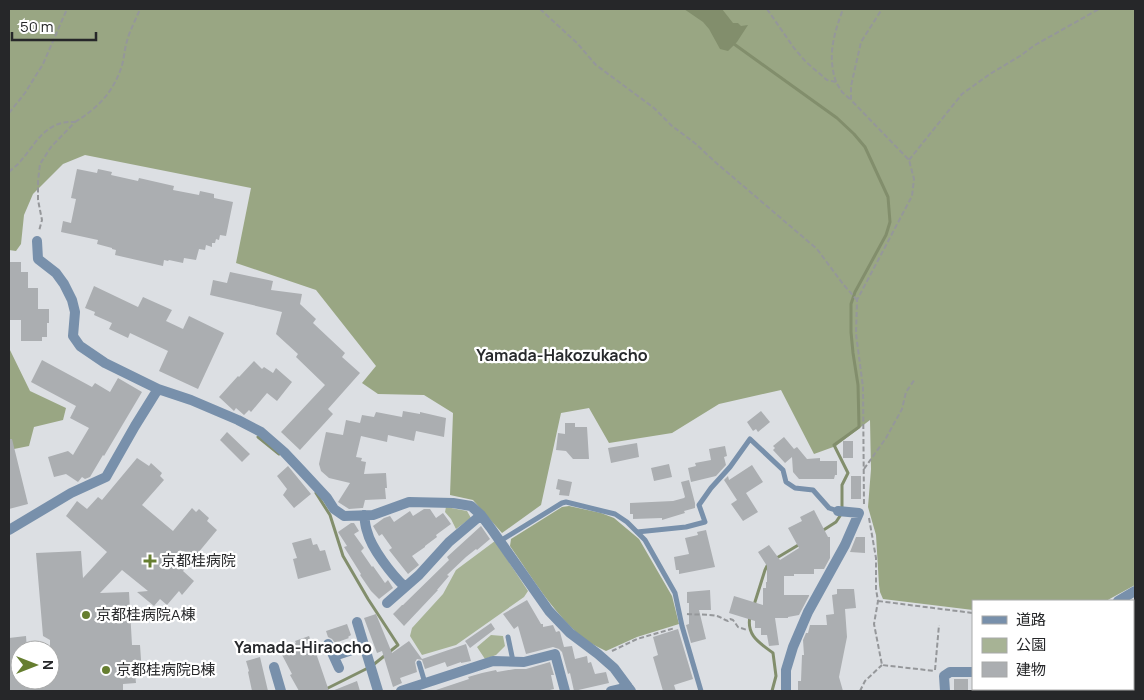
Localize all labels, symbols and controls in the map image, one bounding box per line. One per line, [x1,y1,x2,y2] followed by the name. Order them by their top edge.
[12,10,96,42] scale bar
[20,16,54,37] text: 50 m
[476,344,648,366] district label: Yamada-Hakozukacho
[161,550,236,571] place label: 京都桂病院
[143,554,157,568] marker: 京都桂病院
[972,600,1134,690] legend
[96,604,196,625] place label: 京都桂病院A棟
[80,609,92,621] marker: 京都桂病院A棟
[1016,609,1046,630] text: 道路
[1016,634,1046,655] text: 公園
[234,636,372,658] district label: Yamada-Hiraocho
[10,640,60,690] north arrow
[116,659,215,680] place label: 京都桂病院B棟
[1016,659,1046,680] text: 建物
[39,660,58,670] text: N
[100,664,112,676] marker: 京都桂病院B棟

